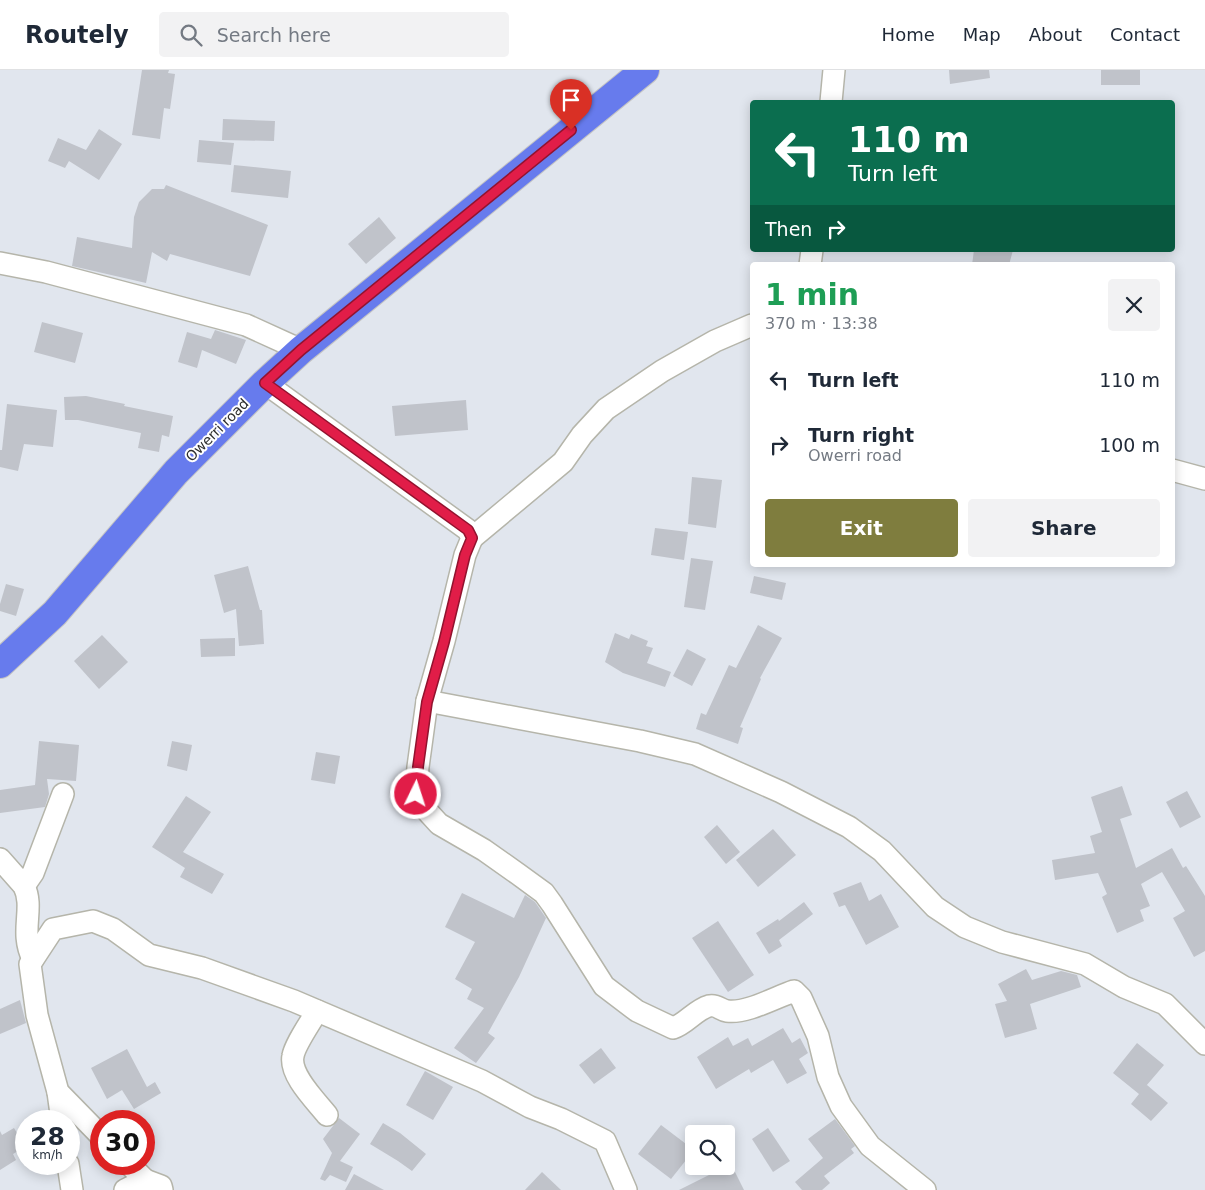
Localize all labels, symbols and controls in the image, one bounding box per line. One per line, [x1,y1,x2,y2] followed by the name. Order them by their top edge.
[159,12,509,57] search box
[25,21,129,49] text: Routely
[177,21,205,49] icon: search
[217,24,331,46] text: Search here
[882,24,935,45] text: Home
[963,24,1001,45] text: Map
[1029,24,1082,45] text: About
[1110,24,1180,45] text: Contact
[550,79,592,130] pin
[557,86,585,114] icon: arrive
[765,120,830,185] icon: left
[848,120,970,160] text: 110 m
[848,161,937,186] text: Turn left
[822,215,850,243] icon: right
[765,218,812,240] text: Then
[765,277,859,312] text: 1 min
[1108,279,1160,331] button: close
[765,314,878,333] text: 370 m · 13:38
[765,366,793,394] icon: left
[808,369,899,391] text: Turn left
[1099,369,1160,391] text: 110 m
[182,395,252,465] street label: Owerri road
[808,424,914,446] text: Turn right
[765,431,793,459] icon: right
[1099,434,1160,456] text: 100 m
[808,446,902,465] text: Owerri road
[765,499,958,557] button: Exit
[968,499,1160,557] button: Share
[389,767,441,819] position arrow
[90,1110,155,1175] speed limit sign: 30
[30,1122,65,1151] text: 28
[685,1125,735,1175] map controls
[685,1125,735,1175] button: search
[32,1148,63,1162] text: km/h

